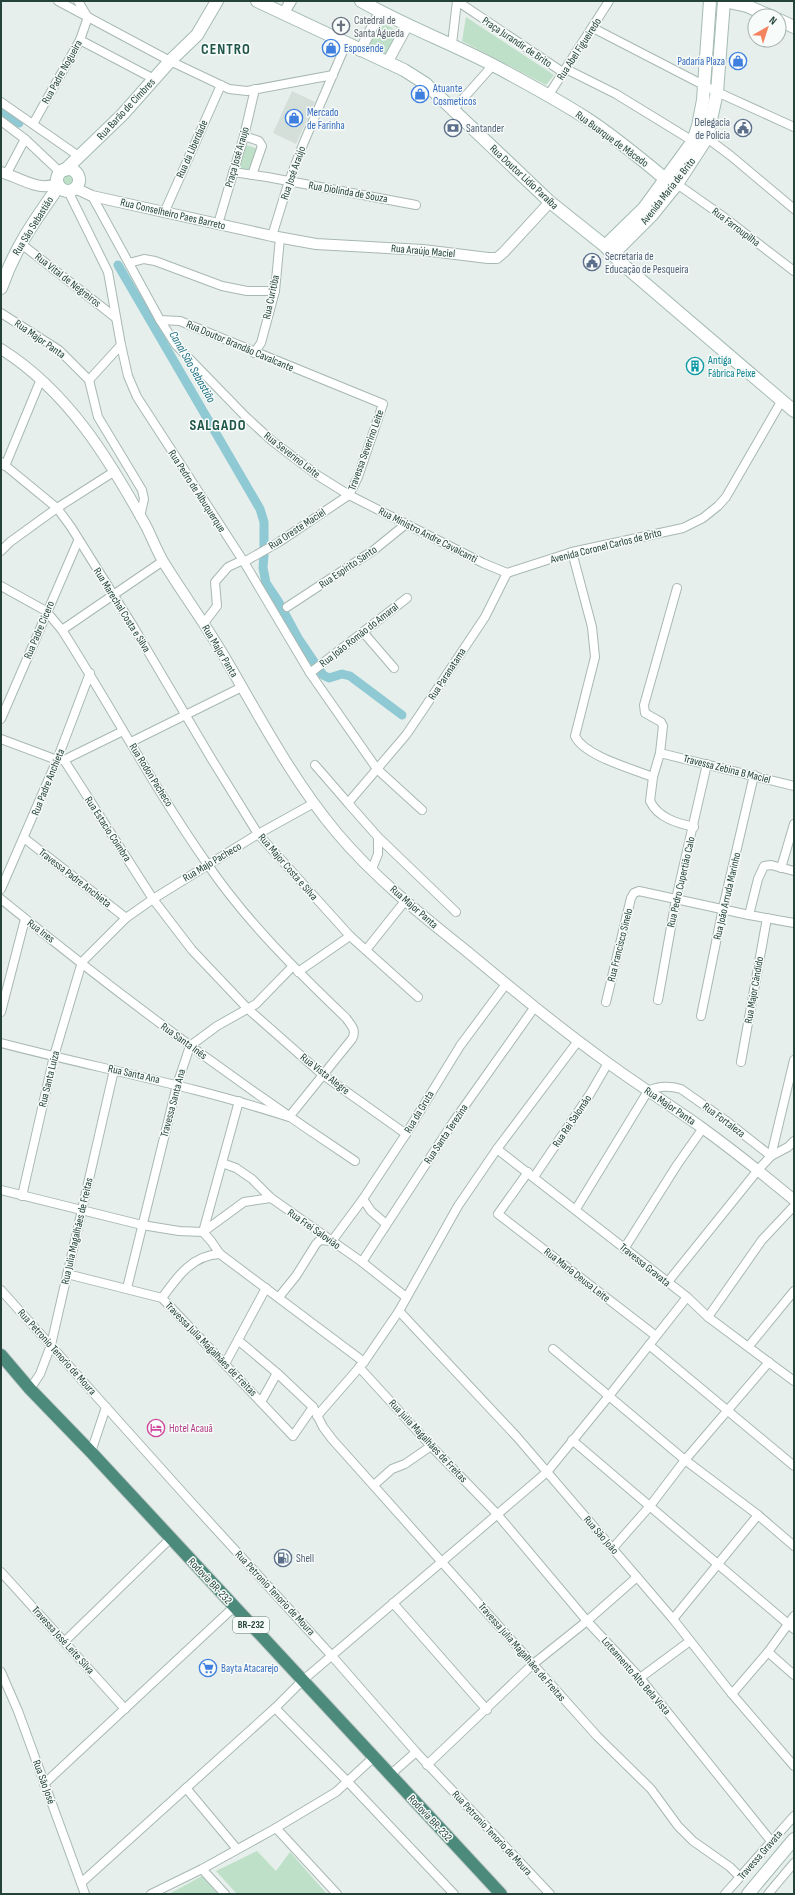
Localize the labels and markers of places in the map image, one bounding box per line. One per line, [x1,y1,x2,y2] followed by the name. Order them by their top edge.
[354,14,404,40] place label: Catedral de Santa Águeda
[331,16,351,36] church icon: Catedral de Santa Águeda
[321,38,341,58] shop icon: Esposende
[344,42,384,55] place label: Esposende
[728,51,748,71] shop icon: Padaria Plaza
[677,55,725,68] place label: Padaria Plaza
[432,82,477,108] place label: Atuante Cosmeticos
[410,84,430,104] shop icon: Atuante Cosmeticos
[307,106,345,132] place label: Mercado de Farinha
[284,108,304,128] shop icon: Mercado de Farinha
[695,116,730,142] place label: Delegacia de Polícia
[443,118,463,138] bank icon: Santander
[733,118,753,138] public building icon: Delegacia de Polícia
[466,122,504,135] place label: Santander
[605,250,689,276] place label: Secretaria de Educação de Pesqueira
[582,252,602,272] public building icon: Secretaria de Educação de Pesqueira
[707,354,756,380] place label: Antiga Fábrica Peixe
[685,356,705,376] building icon: Antiga Fábrica Peixe
[146,1418,166,1438] hotel icon: Hotel Acauã
[169,1422,213,1435] place label: Hotel Acauã
[273,1548,293,1568] fuel station icon: Shell
[296,1552,314,1565] place label: Shell
[198,1658,218,1678] supermarket icon: Bayta Atacarejo
[221,1662,279,1675] place label: Bayta Atacarejo

